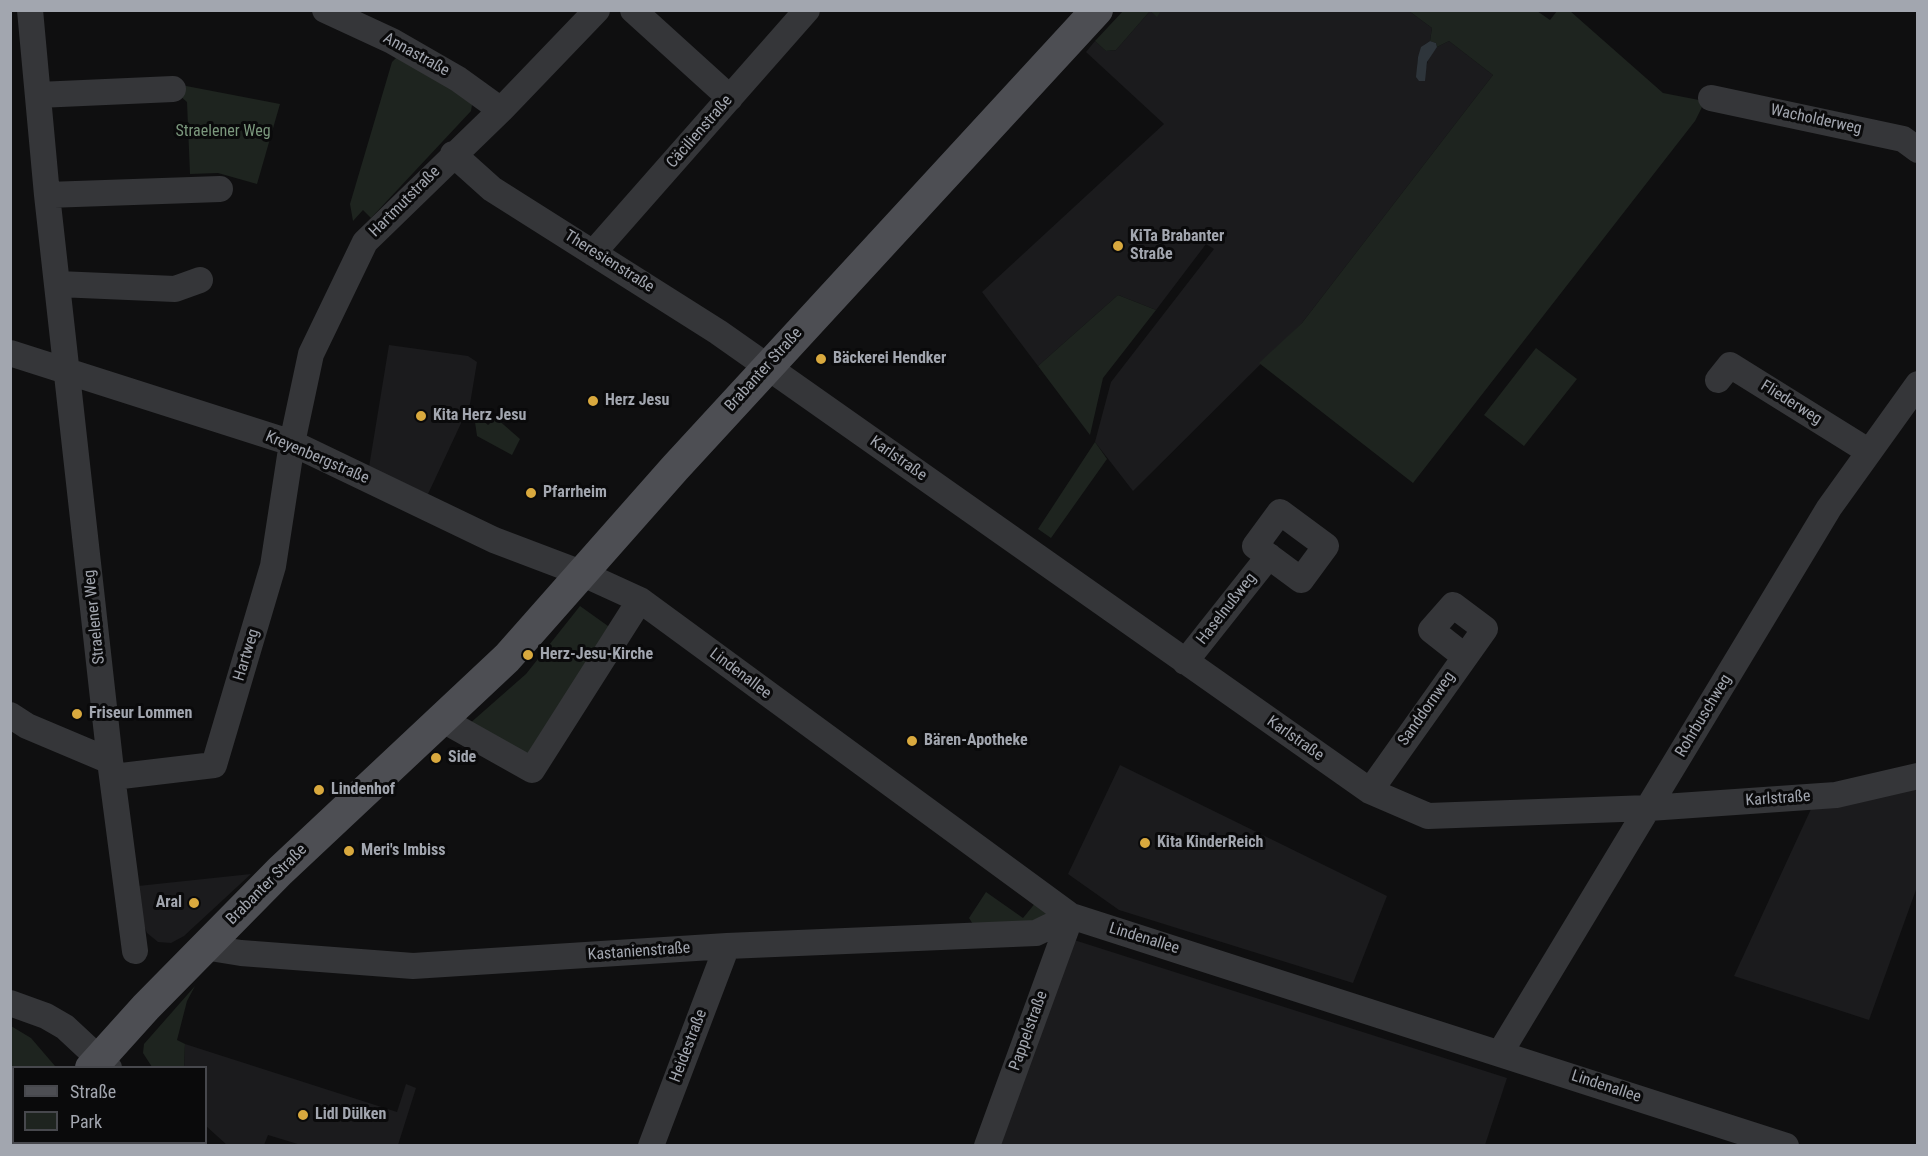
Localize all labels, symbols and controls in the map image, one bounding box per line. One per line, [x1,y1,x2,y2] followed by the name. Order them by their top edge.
[380,29,452,81] street label: Annastraße
[663,92,737,172] street label: Cäcilienstraße
[1769,101,1863,139] street label: Wacholderweg
[175,122,271,142] park label: Straelener Weg
[366,163,444,241] street label: Hartmutstraße
[561,227,657,297] street label: Theresienstraße
[1130,227,1224,265] place label: KiTa Brabanter Straße
[1111,239,1125,253] marker: KiTa Brabanter Straße
[721,324,807,416] street label: Brabanter Straße
[833,349,946,369] place label: Bäckerei Hendker
[814,352,828,366] marker: Bäckerei Hendker
[1757,377,1825,429] street label: Fliederweg
[605,391,669,411] place label: Herz Jesu
[586,394,600,408] marker: Herz Jesu
[433,406,526,426] place label: Kita Herz Jesu
[414,409,428,423] marker: Kita Herz Jesu
[262,428,372,488] street label: Kreyenbergstraße
[866,432,930,486] street label: Karlstraße
[543,483,607,503] place label: Pfarrheim
[524,486,538,500] marker: Pfarrheim
[80,569,110,665] street label: Straelener Weg
[1193,569,1261,649] street label: Haselnußweg
[230,627,264,683] street label: Hartweg
[540,645,653,665] place label: Herz-Jesu-Kirche
[705,645,775,703] street label: Lindenallee
[521,648,535,662] marker: Herz-Jesu-Kirche
[1394,668,1460,750] street label: Sanddornweg
[1672,671,1736,761] street label: Rohrbuschweg
[89,704,192,724] place label: Friseur Lommen
[70,707,84,721] marker: Friseur Lommen
[1263,712,1327,766] street label: Karlstraße
[924,731,1028,751] place label: Bären-Apotheke
[905,734,919,748] marker: Bären-Apotheke
[448,748,476,768] place label: Side
[429,751,443,765] marker: Side
[331,780,395,800] place label: Lindenhof
[312,783,326,797] marker: Lindenhof
[1745,787,1811,811] street label: Karlstraße
[1157,833,1263,853] place label: Kita KinderReich
[1138,836,1152,850] marker: Kita KinderReich
[223,841,311,929] street label: Brabanter Straße
[361,841,446,861] place label: Meri's Imbiss
[342,844,356,858] marker: Meri's Imbiss
[156,893,182,913] place label: Aral
[187,896,201,910] marker: Aral
[1107,919,1181,959] street label: Lindenallee
[587,939,691,965] street label: Kastanienstraße
[1006,988,1052,1074] street label: Pappelstraße
[666,1007,712,1085] street label: Heidestraße
[12,1066,207,1144] legend
[1569,1067,1643,1107] street label: Lindenallee
[70,1081,116,1102] text: Straße
[315,1105,386,1125] place label: Lidl Dülken
[296,1108,310,1122] marker: Lidl Dülken
[70,1111,102,1132] text: Park

